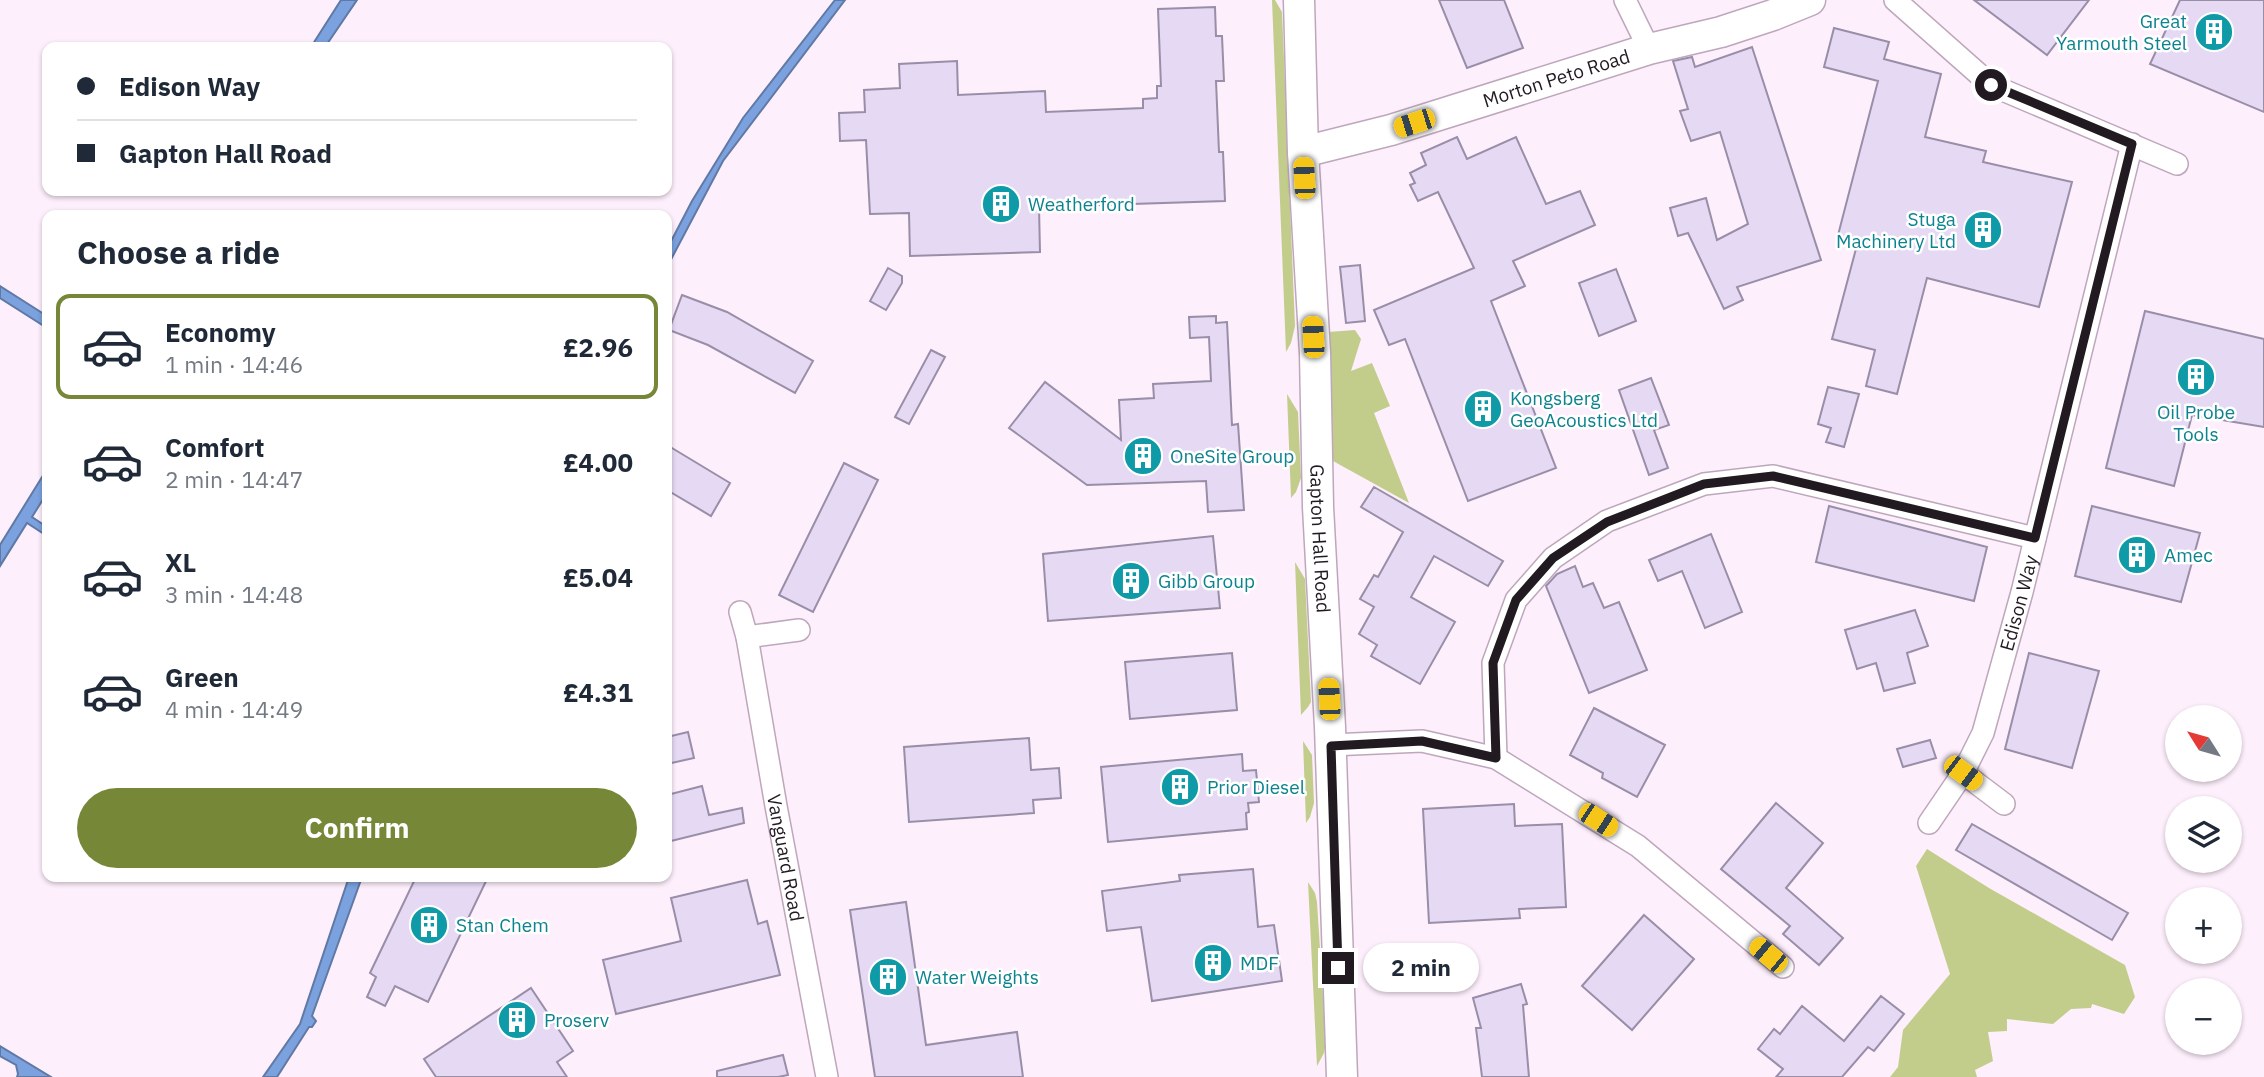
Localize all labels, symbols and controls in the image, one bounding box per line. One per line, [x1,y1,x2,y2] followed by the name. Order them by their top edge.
[2056,9,2187,55] place label: Great Yarmouth Steel
[2193,11,2235,53] building icon: Great Yarmouth Steel
[1480,44,1633,112] street label: Morton Peto Road
[119,69,260,103] text: Edison Way
[1975,69,2007,101] route start
[1391,107,1438,139] car
[119,136,332,170] text: Gapton Hall Road
[1293,156,1316,200] car
[980,183,1022,225] building icon: Weatherford
[1028,192,1135,216] place label: Weatherford
[1836,207,1956,253] place label: Stuga Machinery Ltd
[1962,209,2004,251] building icon: Stuga Machinery Ltd
[77,231,280,273] text: Choose a ride
[81,315,144,378] icon: car
[165,315,276,349] text: Economy
[1302,315,1325,359] car
[563,330,633,364] text: £2.96
[165,349,303,379] text: 1 min · 14:46
[2175,356,2217,398] building icon: Oil Probe Tools
[1510,386,1658,432] place label: Kongsberg GeoAcoustics Ltd
[1462,388,1504,430] building icon: Kongsberg GeoAcoustics Ltd
[2157,400,2235,446] place label: Oil Probe Tools
[81,430,144,493] icon: car
[165,430,264,464] text: Comfort
[1122,435,1164,477] building icon: OneSite Group
[1170,444,1294,468] place label: OneSite Group
[563,445,633,479] text: £4.00
[165,464,303,494] text: 2 min · 14:47
[1305,464,1336,613] street label: Gapton Hall Road
[2116,534,2158,576] building icon: Amec
[2164,543,2213,567] place label: Amec
[81,545,144,608] icon: car
[165,545,196,579] text: XL
[1994,552,2043,654] street label: Edison Way
[563,560,633,594] text: £5.04
[1110,560,1152,602] building icon: Gibb Group
[1158,569,1255,593] place label: Gibb Group
[165,579,303,609] text: 3 min · 14:48
[81,660,144,723] icon: car
[165,660,239,694] text: Green
[563,675,633,709] text: £4.31
[1318,677,1341,721] car
[165,694,303,724] text: 4 min · 14:49
[2165,705,2242,782] north arrow
[2165,705,2242,1055] map controls
[1940,752,1987,794] car
[1159,766,1201,808] building icon: Prior Diesel
[1207,775,1305,799] place label: Prior Diesel
[77,788,637,868] button: Confirm
[762,792,809,923] street label: Vanguard Road
[2165,796,2242,873] button: layers
[1575,800,1622,840] car
[2165,887,2242,964] button: +
[408,904,450,946] building icon: Stan Chem
[456,913,549,937] place label: Stan Chem
[1746,933,1791,977] car
[1192,942,1234,984] building icon: MDF
[1362,944,1478,992] callout: 2 min
[1240,951,1279,975] place label: MDF
[1322,952,1354,984] route end
[1391,952,1451,982] text: 2 min
[867,956,909,998] building icon: Water Weights
[915,965,1039,989] place label: Water Weights
[2165,978,2242,1055] button: −
[496,999,538,1041] building icon: Proserv
[544,1008,609,1032] place label: Proserv

